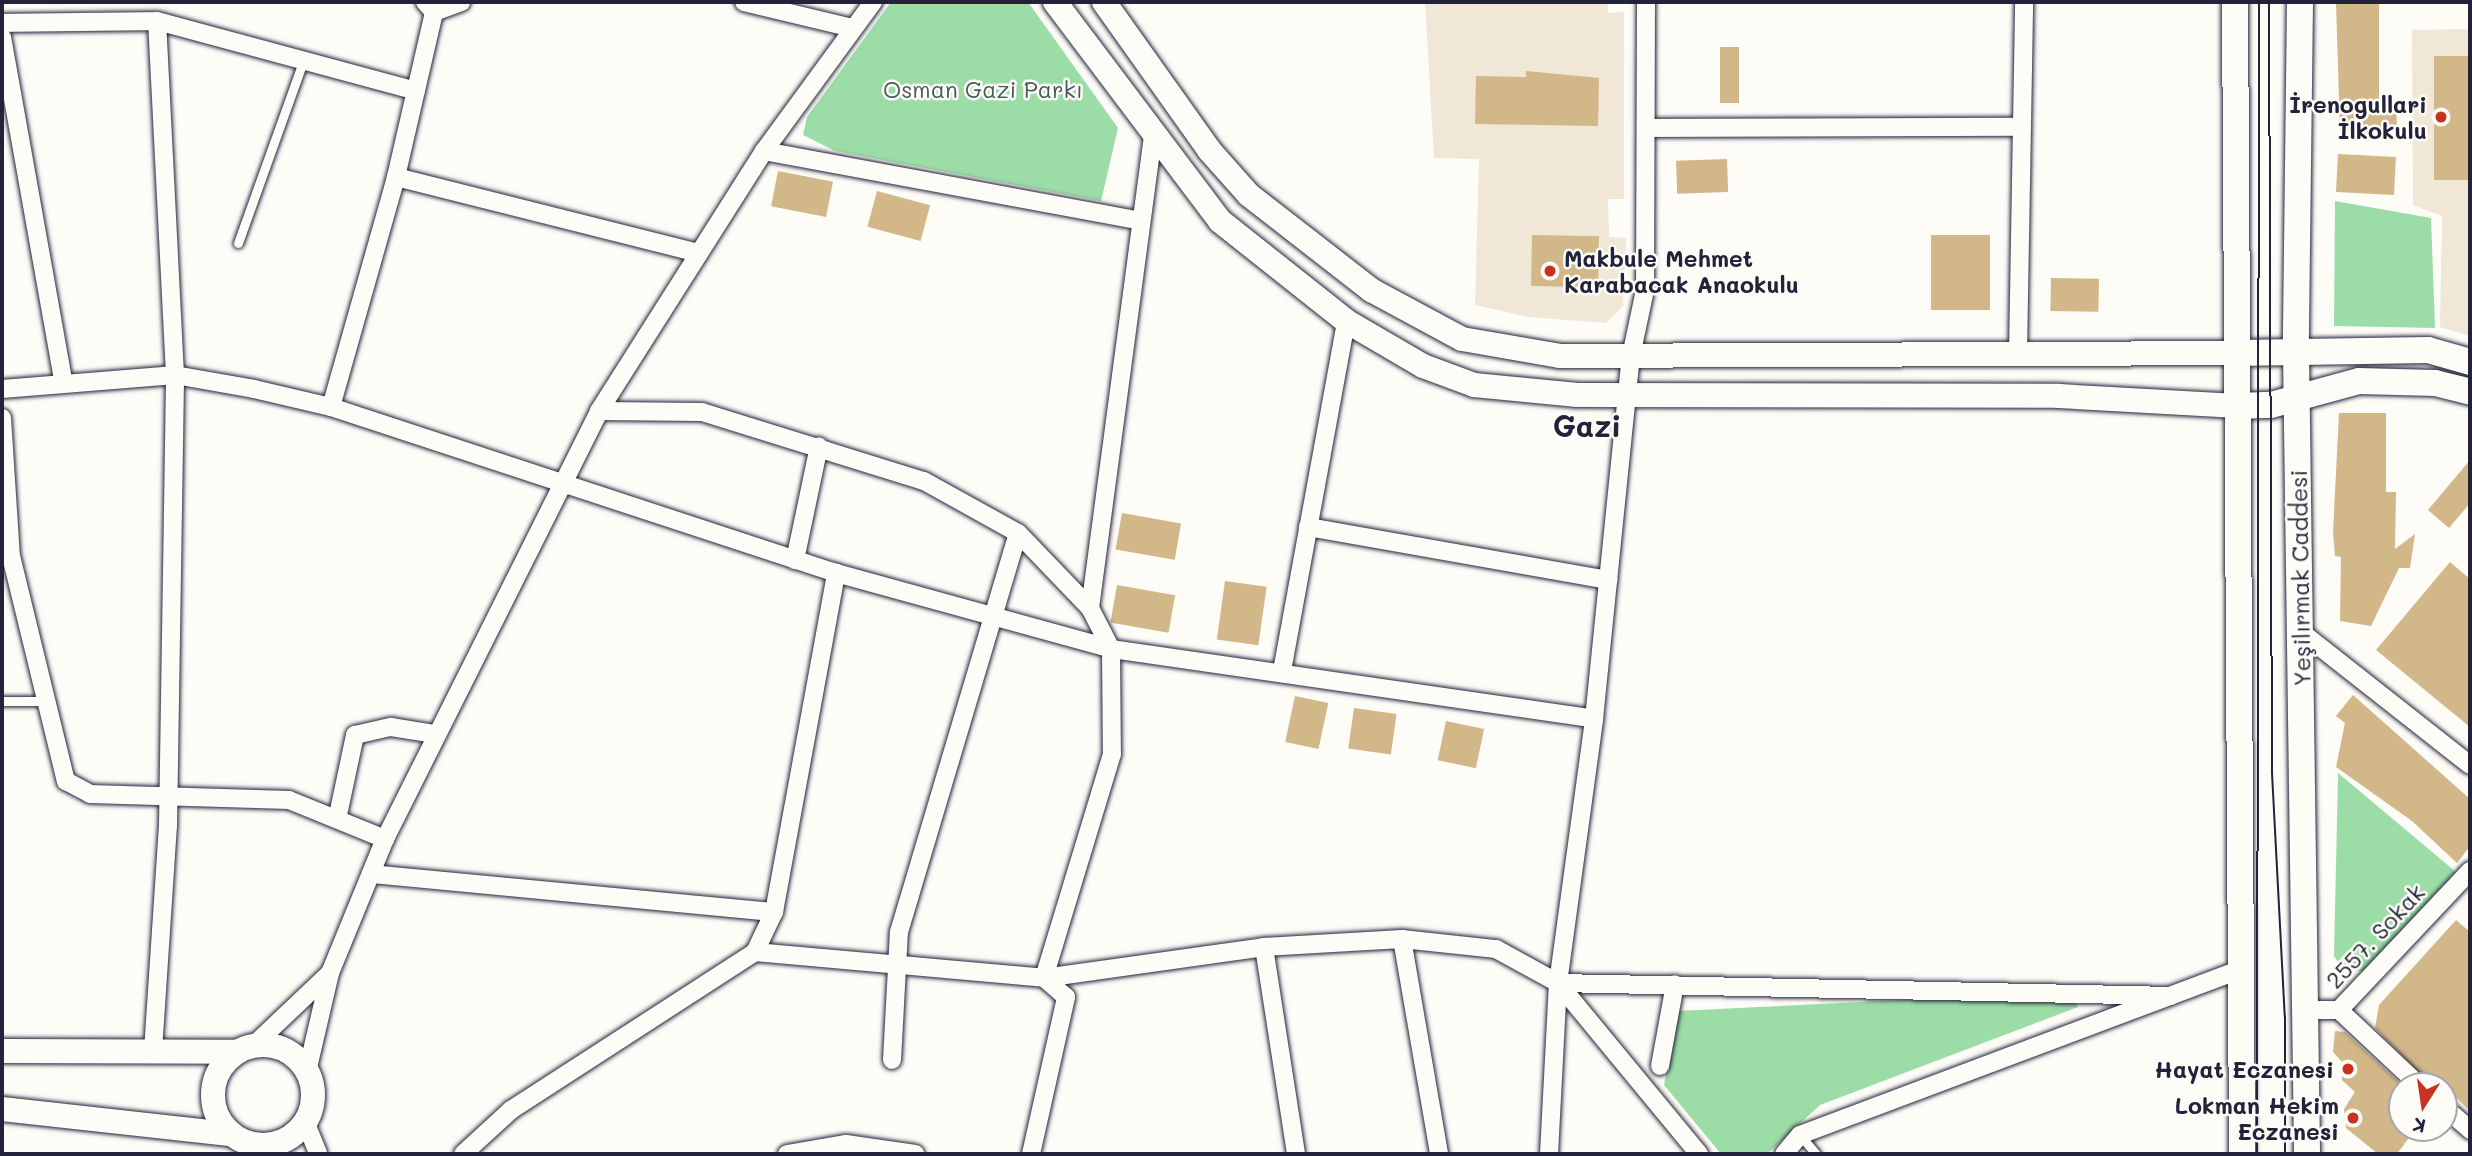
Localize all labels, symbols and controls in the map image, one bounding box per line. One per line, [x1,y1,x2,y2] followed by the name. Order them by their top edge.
[883,75,1083,103] park label: Osman Gazi Parkı
[2289,90,2427,144] place label: İrenogullari İlkokulu
[2433,109,2449,125] marker: İrenogullari İlkokulu
[1564,244,1799,298] place label: Makbule Mehmet Karabacak Anaokulu
[1542,263,1558,279] marker: Makbule Mehmet Karabacak Anaokulu
[1553,407,1621,443] district label: Gazi
[2284,469,2316,687] street label: Yeşilırmak Caddesi
[2320,878,2430,994] street label: 2557. Sokak
[2154,1055,2334,1083] place label: Hayat Eczanesi
[2340,1061,2356,1077] marker: Hayat Eczanesi
[2388,1072,2458,1142] north arrow
[2175,1091,2339,1145] place label: Lokman Hekim Eczanesi
[2345,1110,2361,1126] marker: Lokman Hekim Eczanesi
[2410,1113,2428,1140] text: K

